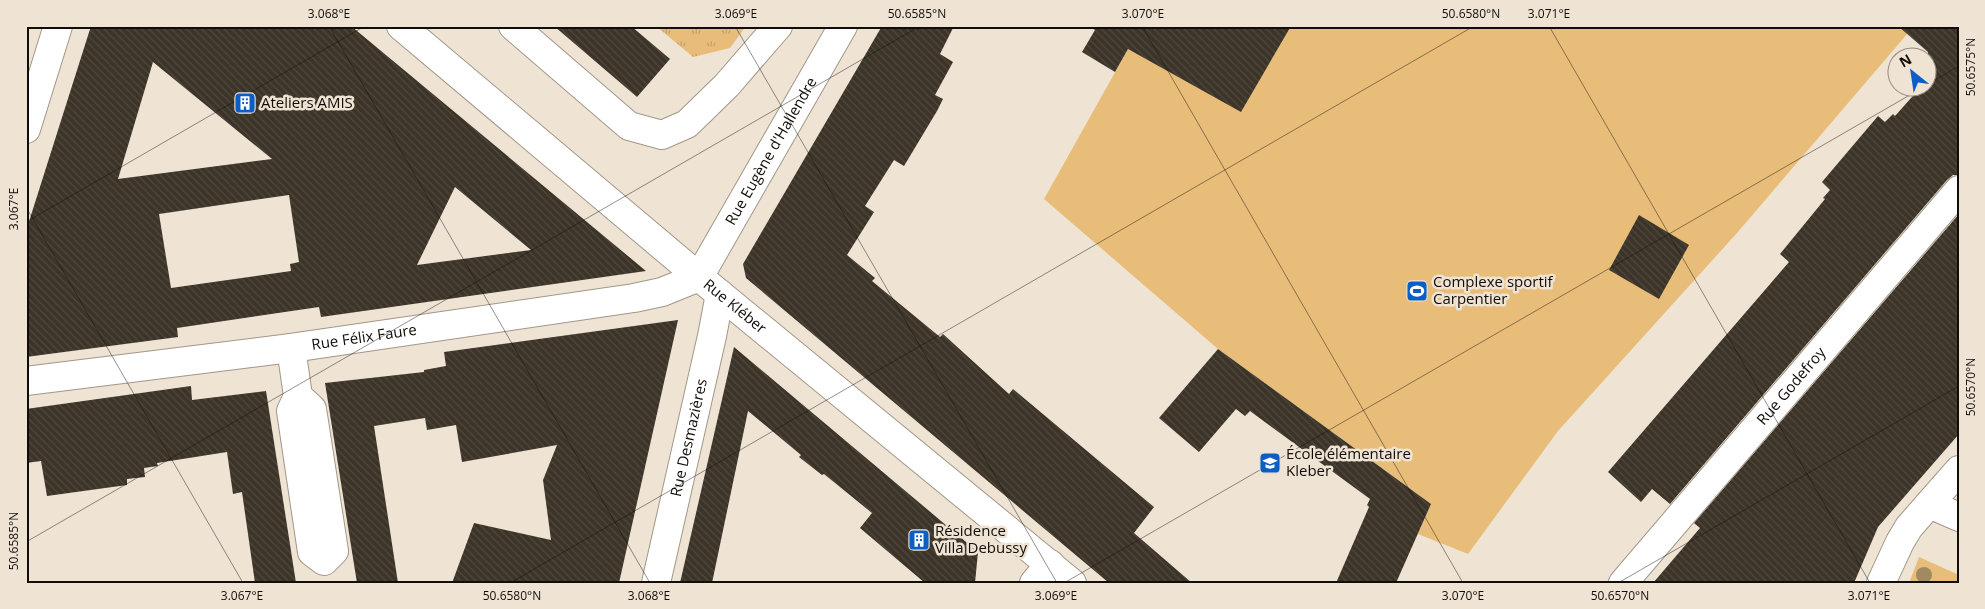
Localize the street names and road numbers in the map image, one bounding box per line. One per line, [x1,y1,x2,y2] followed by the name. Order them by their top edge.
[720,73,821,228] street label: Rue Eugène d'Hallendre
[700,274,771,337] street label: Rue Kléber
[310,319,418,354] street label: Rue Félix Faure
[1752,342,1830,429] street label: Rue Godefroy
[665,376,711,498] street label: Rue Desmazières

